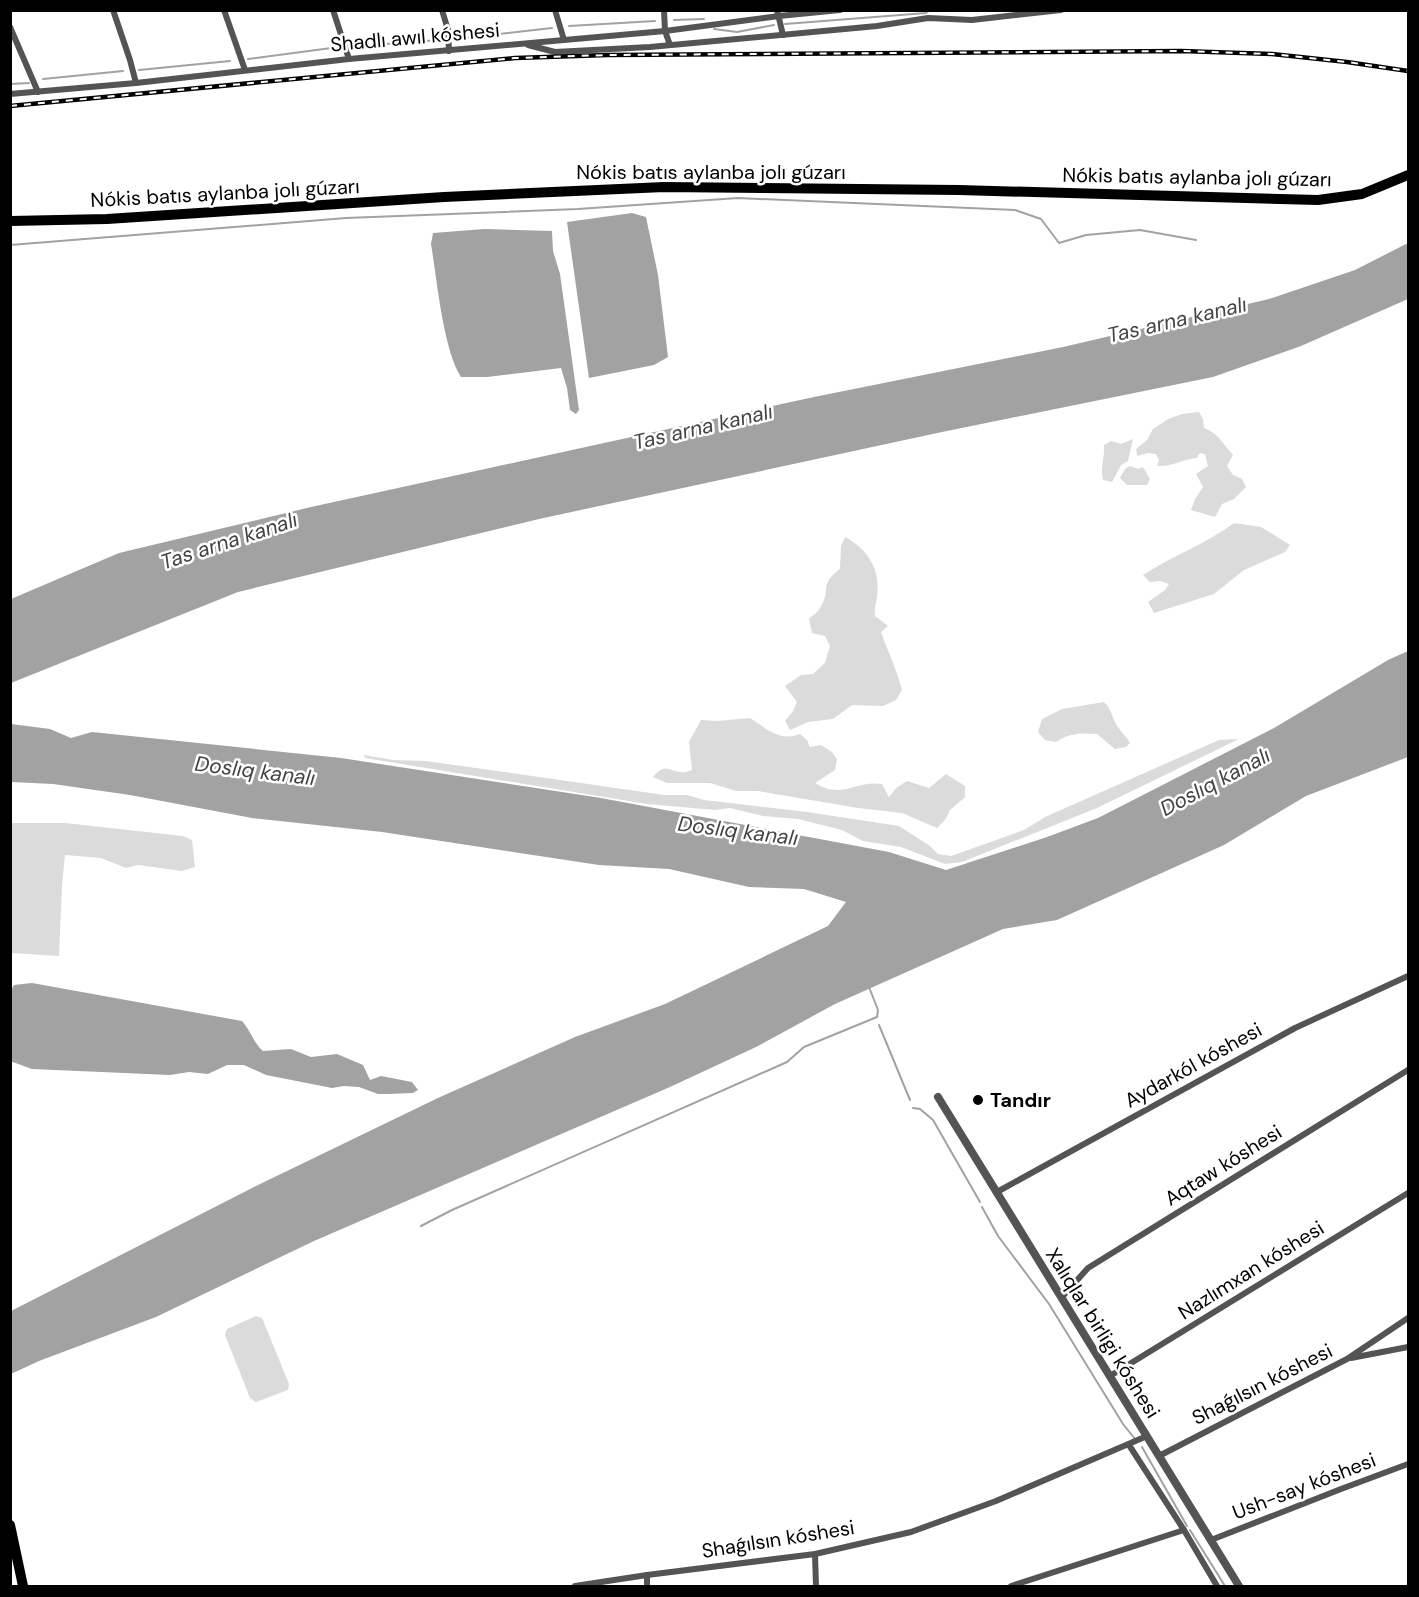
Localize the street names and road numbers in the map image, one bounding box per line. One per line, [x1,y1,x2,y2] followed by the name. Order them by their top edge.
[329,17,501,57] street label: Shadlı awıl kóshesi
[576,159,846,185] street label: Nókis batıs aylanba jolı gúzarı
[1062,162,1332,192] street label: Nókis batıs aylanba jolı gúzarı
[90,173,360,213] street label: Nókis batıs aylanba jolı gúzarı
[1120,1017,1266,1113] street label: Aydarkól kóshesi
[1160,1119,1286,1211] street label: Aqtaw kóshesi
[1173,1215,1329,1325] street label: Nazlımxan kóshesi
[1040,1243,1166,1423] street label: Xalıqlar birligi kóshesi
[1187,1337,1337,1431] street label: Shaǵılsın kóshesi
[1229,1447,1379,1525] street label: Ush-say kóshesi
[700,1514,856,1564] street label: Shaǵılsın kóshesi

